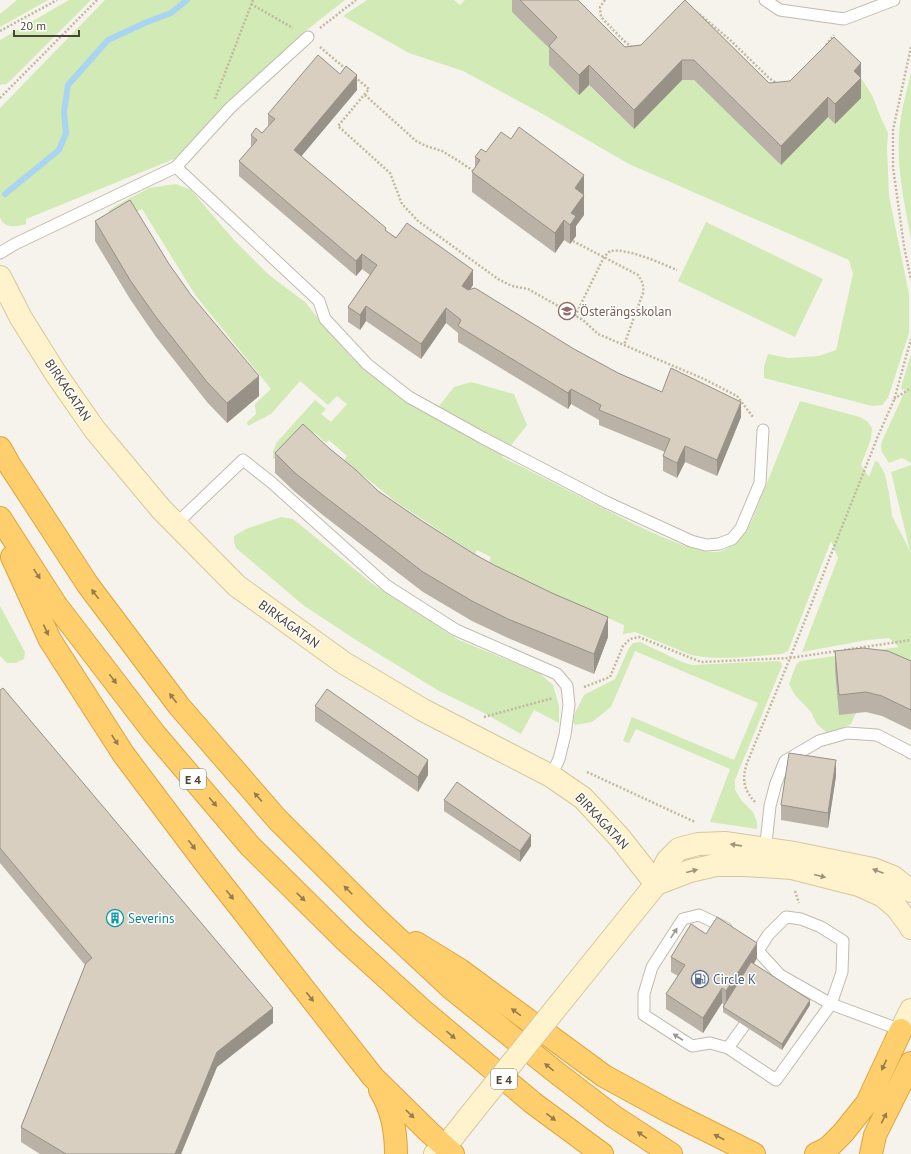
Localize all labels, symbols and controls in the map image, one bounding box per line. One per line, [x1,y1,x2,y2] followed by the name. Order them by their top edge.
[14,12,79,38] scale bar
[20,18,46,33] text: 20 m
[557,301,577,321] school or university icon: Österängsskolan
[580,303,672,320] place label: Österängsskolan
[41,356,95,424] street label: BIRKAGATAN
[33,569,40,580] one-way arrow
[91,589,99,600] one-way arrow
[255,596,323,652] street label: BIRKAGATAN
[43,625,49,636] one-way arrow
[109,674,117,685] one-way arrow
[169,693,177,704] one-way arrow
[111,735,119,745] one-way arrow
[180,769,206,789] road number: E 4
[571,789,633,853] street label: BIRKAGATAN
[253,792,262,802] one-way arrow
[208,797,217,808] one-way arrow
[188,839,196,850] one-way arrow
[730,842,742,848] one-way arrow
[686,867,698,873] one-way arrow
[871,867,883,873] one-way arrow
[814,873,826,879] one-way arrow
[343,885,353,895] one-way arrow
[226,889,235,900] one-way arrow
[296,892,306,902] one-way arrow
[105,908,125,928] building icon: Severins
[128,910,174,927] place label: Severins
[670,928,678,939] one-way arrow
[690,969,710,989] fuel station icon: Circle K
[713,971,756,988] place label: Circle K
[306,992,315,1003] one-way arrow
[511,1007,522,1016] one-way arrow
[446,1030,456,1039] one-way arrow
[673,1033,684,1041] one-way arrow
[881,1059,887,1071] one-way arrow
[543,1062,554,1071] one-way arrow
[491,1069,517,1089] road number: E 4
[405,1109,415,1119] one-way arrow
[881,1112,887,1123] one-way arrow
[546,1113,557,1121] one-way arrow
[637,1131,647,1139] one-way arrow
[713,1134,724,1140] one-way arrow

